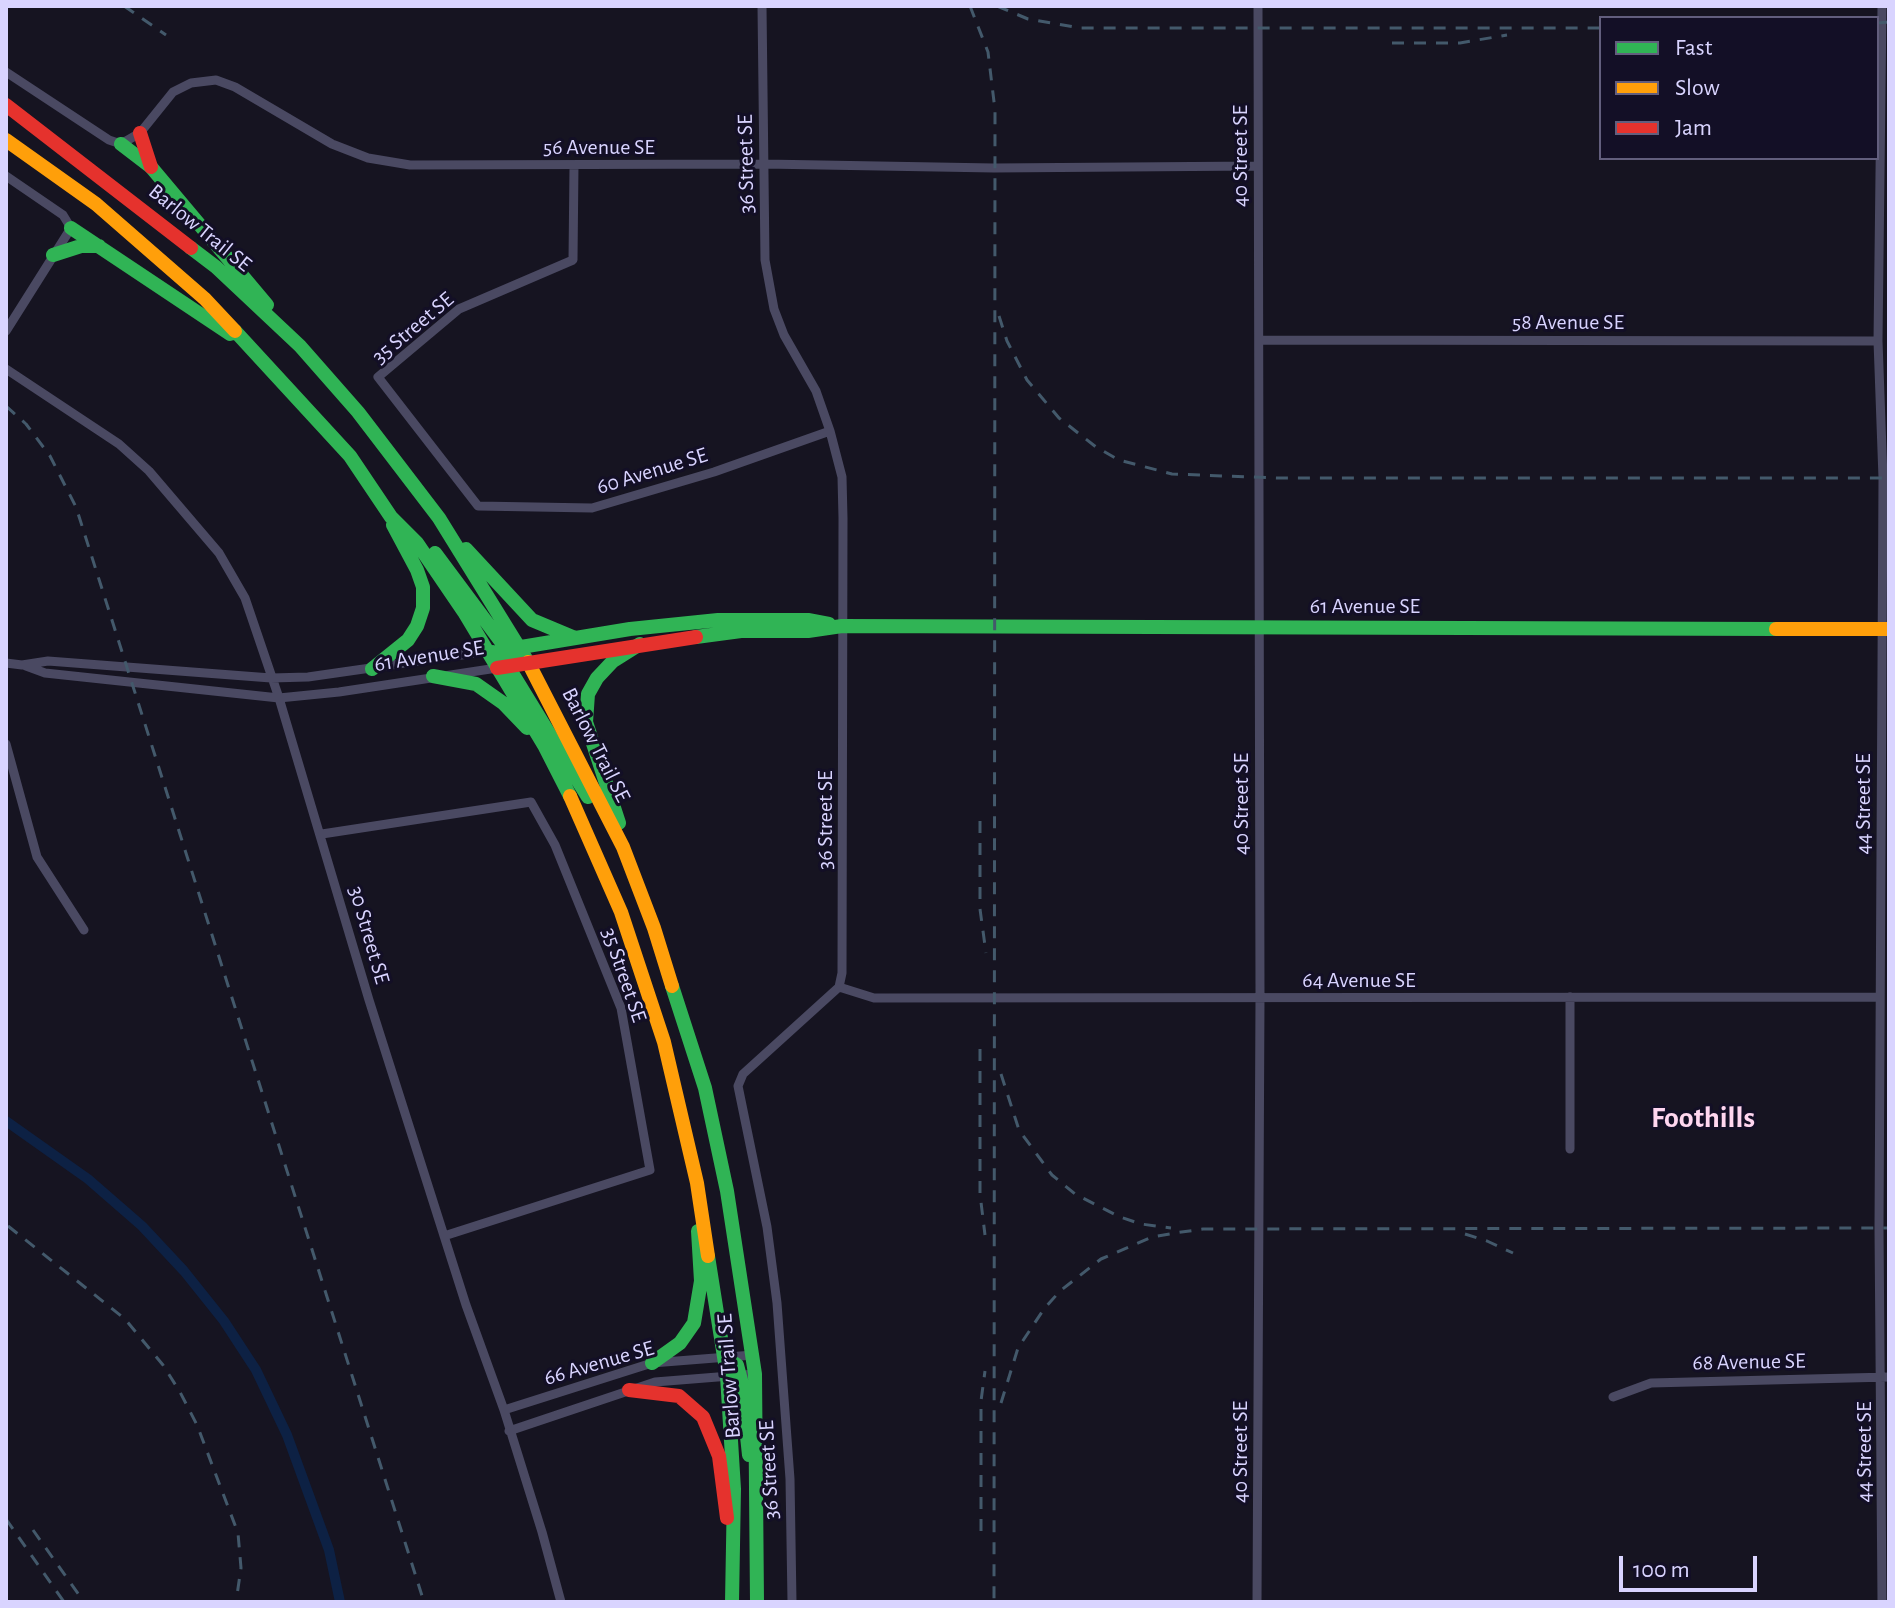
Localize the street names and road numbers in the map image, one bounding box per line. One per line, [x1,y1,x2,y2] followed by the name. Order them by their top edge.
[1227,105,1253,207] street label: 40 Street SE
[732,114,760,214] street label: 36 Street SE
[543,134,655,160] street label: 56 Avenue SE
[143,178,257,278] street label: Barlow Trail SE
[367,286,459,370] street label: 35 Street SE
[1512,309,1624,335] street label: 58 Avenue SE
[593,442,711,500] street label: 60 Avenue SE
[1310,593,1420,619] street label: 61 Avenue SE
[372,634,486,678] street label: 61 Avenue SE
[556,683,636,807] street label: Barlow Trail SE
[1228,753,1254,855] street label: 40 Street SE
[1850,753,1876,855] street label: 44 Street SE
[812,770,838,870] street label: 36 Street SE
[342,883,396,987] street label: 30 Street SE
[596,924,652,1026] street label: 35 Street SE
[1302,967,1416,993] street label: 64 Avenue SE
[711,1313,747,1439] street label: Barlow Trail SE
[541,1335,657,1391] street label: 66 Avenue SE
[1692,1348,1806,1376] street label: 68 Avenue SE
[1227,1401,1253,1503] street label: 40 Street SE
[1851,1401,1877,1503] street label: 44 Street SE
[753,1420,785,1520] street label: 36 Street SE

